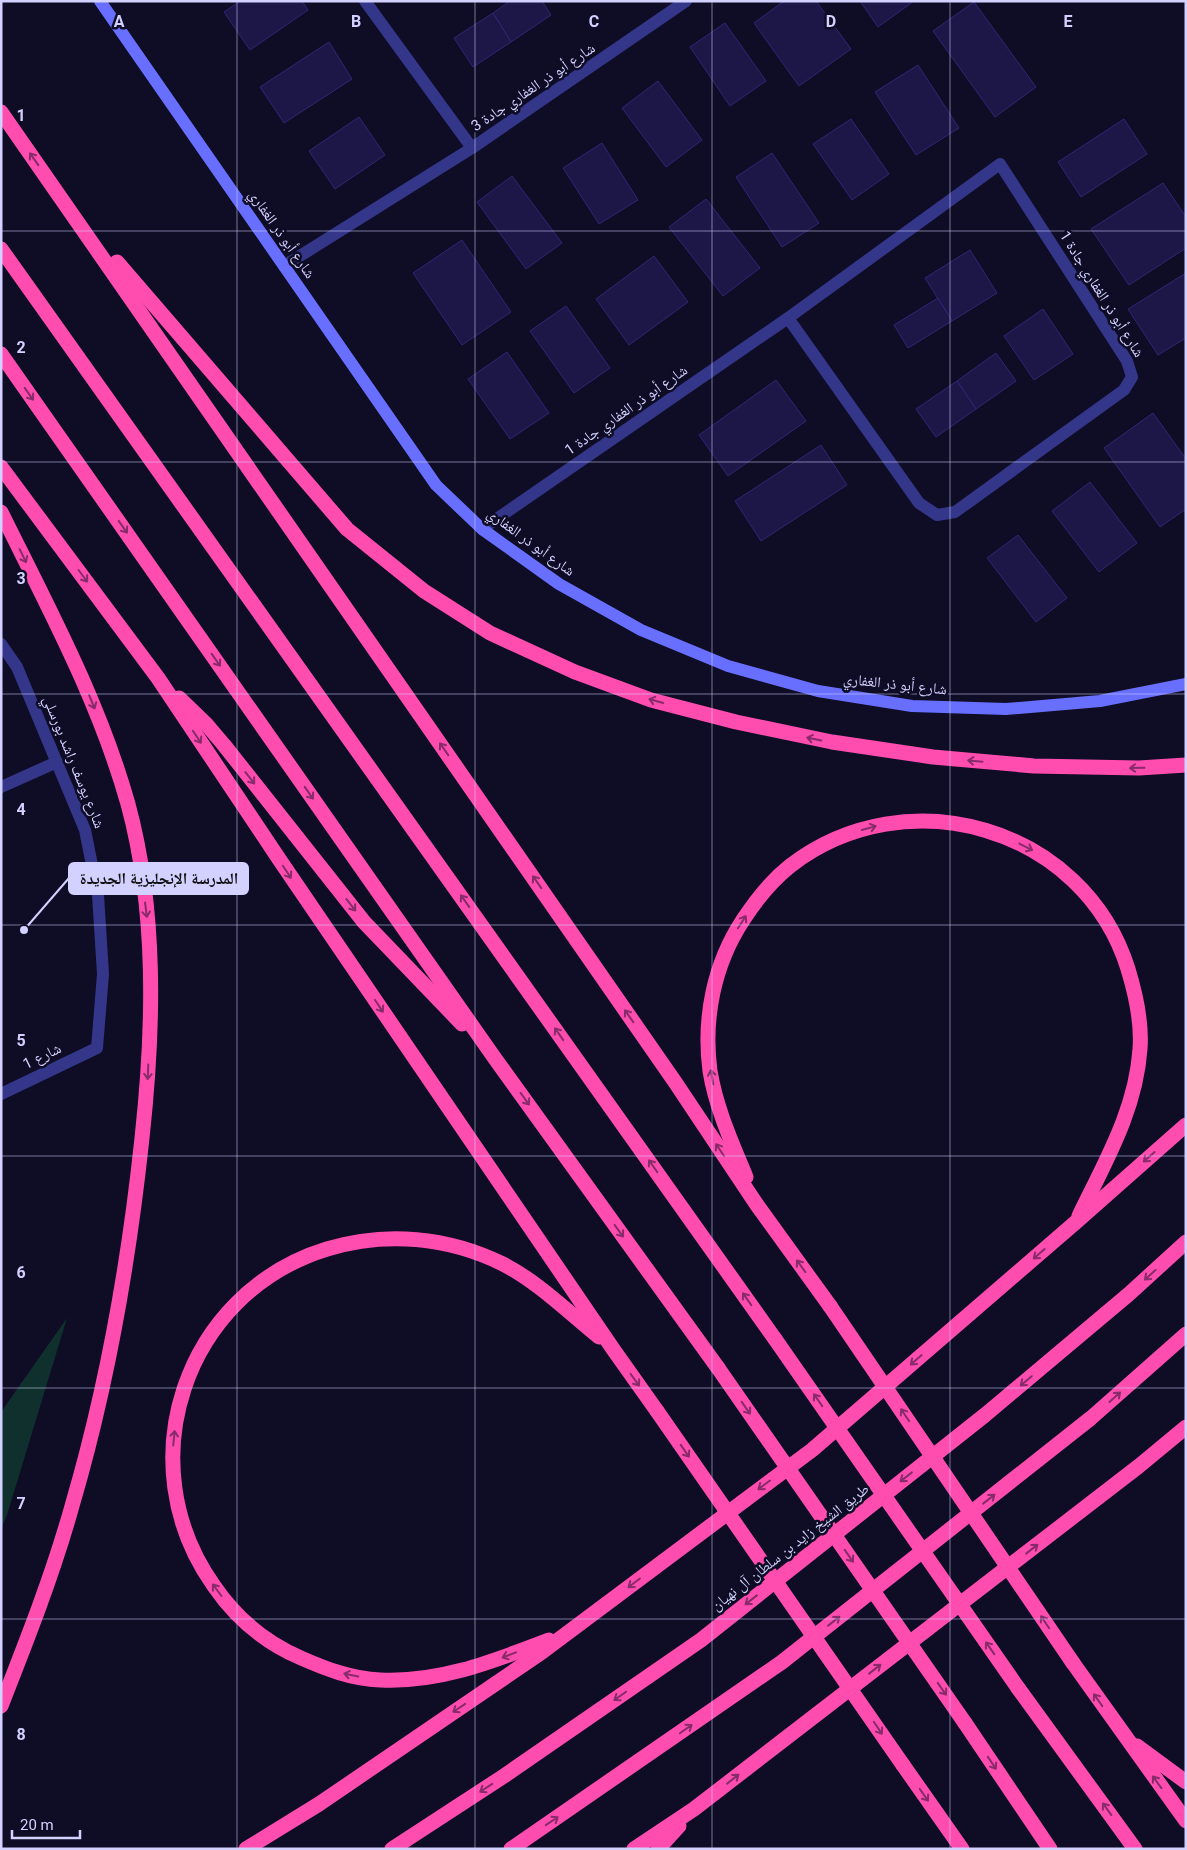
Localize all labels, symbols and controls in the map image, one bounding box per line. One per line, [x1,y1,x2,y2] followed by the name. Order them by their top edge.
[114,12,125,31] text: A
[351,12,361,31] text: B
[589,12,599,31] text: C
[826,12,836,31] text: D
[1064,12,1073,31] text: E
[468,39,600,137] street label: شارع أبو ذر الغفاري جادة 3
[16,106,26,125] text: 1
[29,153,40,166] one-way arrow
[242,186,319,283] street label: شارع أبو ذر الغفاري
[1053,228,1148,362] street label: شارع أبو ذر الغفاري جادة 1
[16,338,26,357] text: 2
[561,361,692,461] street label: شارع أبو ذر الغفاري جادة 1
[24,387,34,401] one-way arrow
[482,504,578,582] street label: شارع أبو ذر الغفاري
[118,520,128,534] one-way arrow
[18,548,28,563] one-way arrow
[16,569,26,588] text: 3
[77,569,88,582] one-way arrow
[211,653,221,667] one-way arrow
[842,670,948,701] street label: شارع أبو ذر الغفاري
[37,693,109,832] street label: شارع يوسف راشد بورسلي
[89,695,98,710] one-way arrow
[648,696,664,705] one-way arrow
[192,730,203,744] one-way arrow
[806,733,822,743] one-way arrow
[439,742,449,756] one-way arrow
[967,756,983,765] one-way arrow
[1129,763,1146,773] one-way arrow
[245,771,256,784] one-way arrow
[304,786,314,800] one-way arrow
[16,800,26,819] text: 4
[861,823,877,832] one-way arrow
[1019,842,1034,852] one-way arrow
[69,863,248,894] callout: المدرسة الإنجليزية الجديدة
[282,865,292,879] one-way arrow
[80,869,238,888] text: المدرسة الإنجليزية الجديدة
[532,876,542,890] one-way arrow
[460,895,470,909] one-way arrow
[346,898,357,911] one-way arrow
[141,901,151,917] one-way arrow
[737,915,747,929] one-way arrow
[374,999,384,1013] one-way arrow
[624,1009,634,1023] one-way arrow
[554,1027,564,1041] one-way arrow
[16,1031,26,1050] text: 5
[20,1039,65,1074] street label: شارع 1
[143,1064,153,1080] one-way arrow
[706,1070,716,1086] one-way arrow
[519,1092,530,1105] one-way arrow
[715,1144,725,1158] one-way arrow
[1143,1151,1156,1163] one-way arrow
[648,1160,658,1174] one-way arrow
[614,1224,624,1238] one-way arrow
[1033,1248,1046,1259] one-way arrow
[796,1260,807,1273] one-way arrow
[16,1263,26,1282] text: 6
[1143,1269,1156,1281] one-way arrow
[742,1292,752,1306] one-way arrow
[910,1354,923,1365] one-way arrow
[630,1373,640,1387] one-way arrow
[1020,1375,1033,1386] one-way arrow
[1109,1391,1122,1402] one-way arrow
[813,1393,823,1407] one-way arrow
[741,1401,751,1415] one-way arrow
[900,1409,910,1423] one-way arrow
[169,1430,179,1446] one-way arrow
[680,1444,690,1458] one-way arrow
[900,1472,913,1483] one-way arrow
[707,1480,873,1615] street label: طريق الشيخ زايد بن سلطان آل نهيان
[758,1480,771,1491] one-way arrow
[982,1493,995,1504] one-way arrow
[16,1494,26,1513] text: 7
[1025,1543,1038,1554] one-way arrow
[844,1549,854,1563] one-way arrow
[628,1578,641,1589] one-way arrow
[212,1583,222,1597] one-way arrow
[744,1595,758,1605] one-way arrow
[1040,1615,1050,1629] one-way arrow
[827,1616,840,1627] one-way arrow
[985,1642,995,1656] one-way arrow
[502,1651,518,1660] one-way arrow
[868,1664,882,1674] one-way arrow
[343,1670,359,1680] one-way arrow
[937,1682,947,1696] one-way arrow
[613,1691,627,1701] one-way arrow
[1093,1693,1103,1707] one-way arrow
[452,1703,466,1714] one-way arrow
[873,1721,883,1735] one-way arrow
[679,1724,693,1734] one-way arrow
[16,1725,26,1744] text: 8
[987,1756,997,1770] one-way arrow
[726,1774,740,1784] one-way arrow
[1152,1775,1162,1789] one-way arrow
[479,1783,493,1793] one-way arrow
[919,1788,929,1802] one-way arrow
[1101,1803,1112,1816] one-way arrow
[12,1808,80,1840] scale bar
[20,1816,54,1834] text: 20 m
[545,1816,559,1826] one-way arrow

